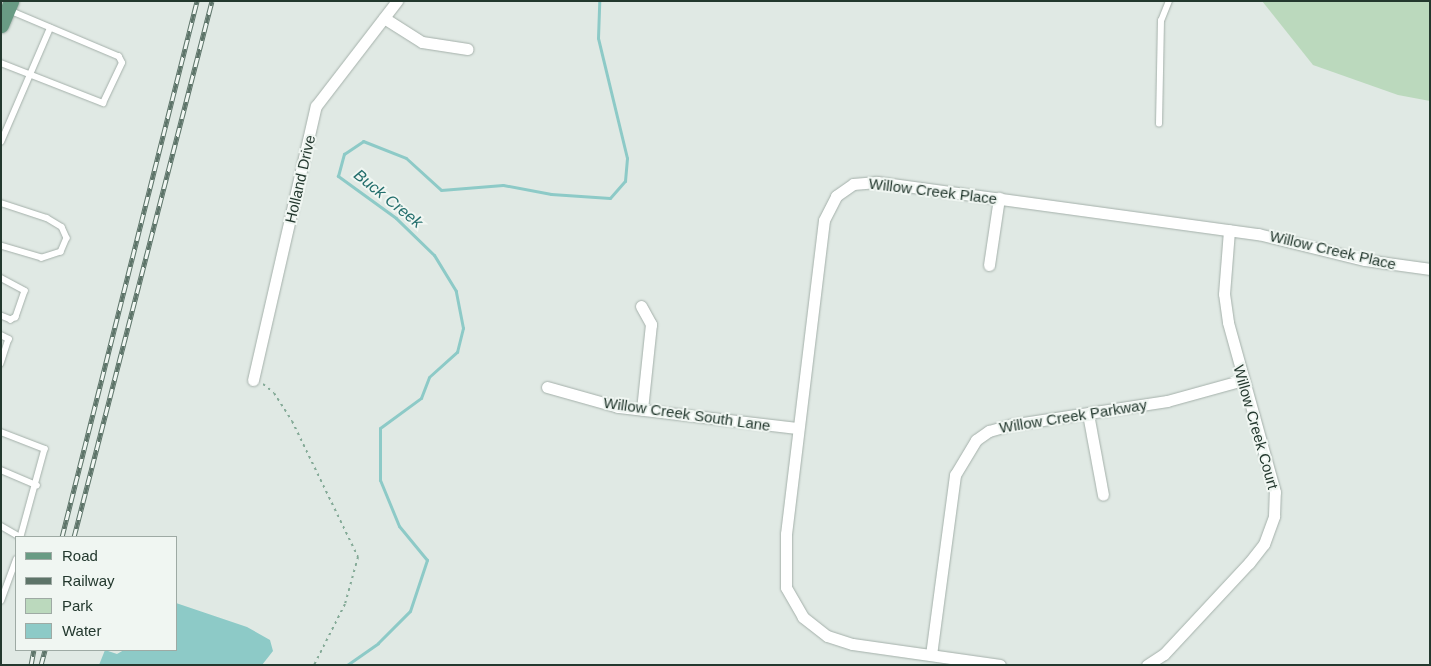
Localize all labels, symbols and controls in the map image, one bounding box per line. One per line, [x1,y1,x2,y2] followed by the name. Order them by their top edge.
[281,133,319,225] street label: Holland Drive
[350,166,426,232] water label: Buck Creek
[868,174,998,208] street label: Willow Creek Place
[1268,227,1398,273] street label: Willow Creek Place
[1230,363,1282,491] street label: Willow Creek Court
[602,393,772,435] street label: Willow Creek South Lane
[998,395,1148,437] street label: Willow Creek Parkway
[15,536,178,651] legend
[62,547,98,564] text: Road
[62,572,115,589] text: Railway
[62,597,93,614] text: Park
[62,622,101,639] text: Water

